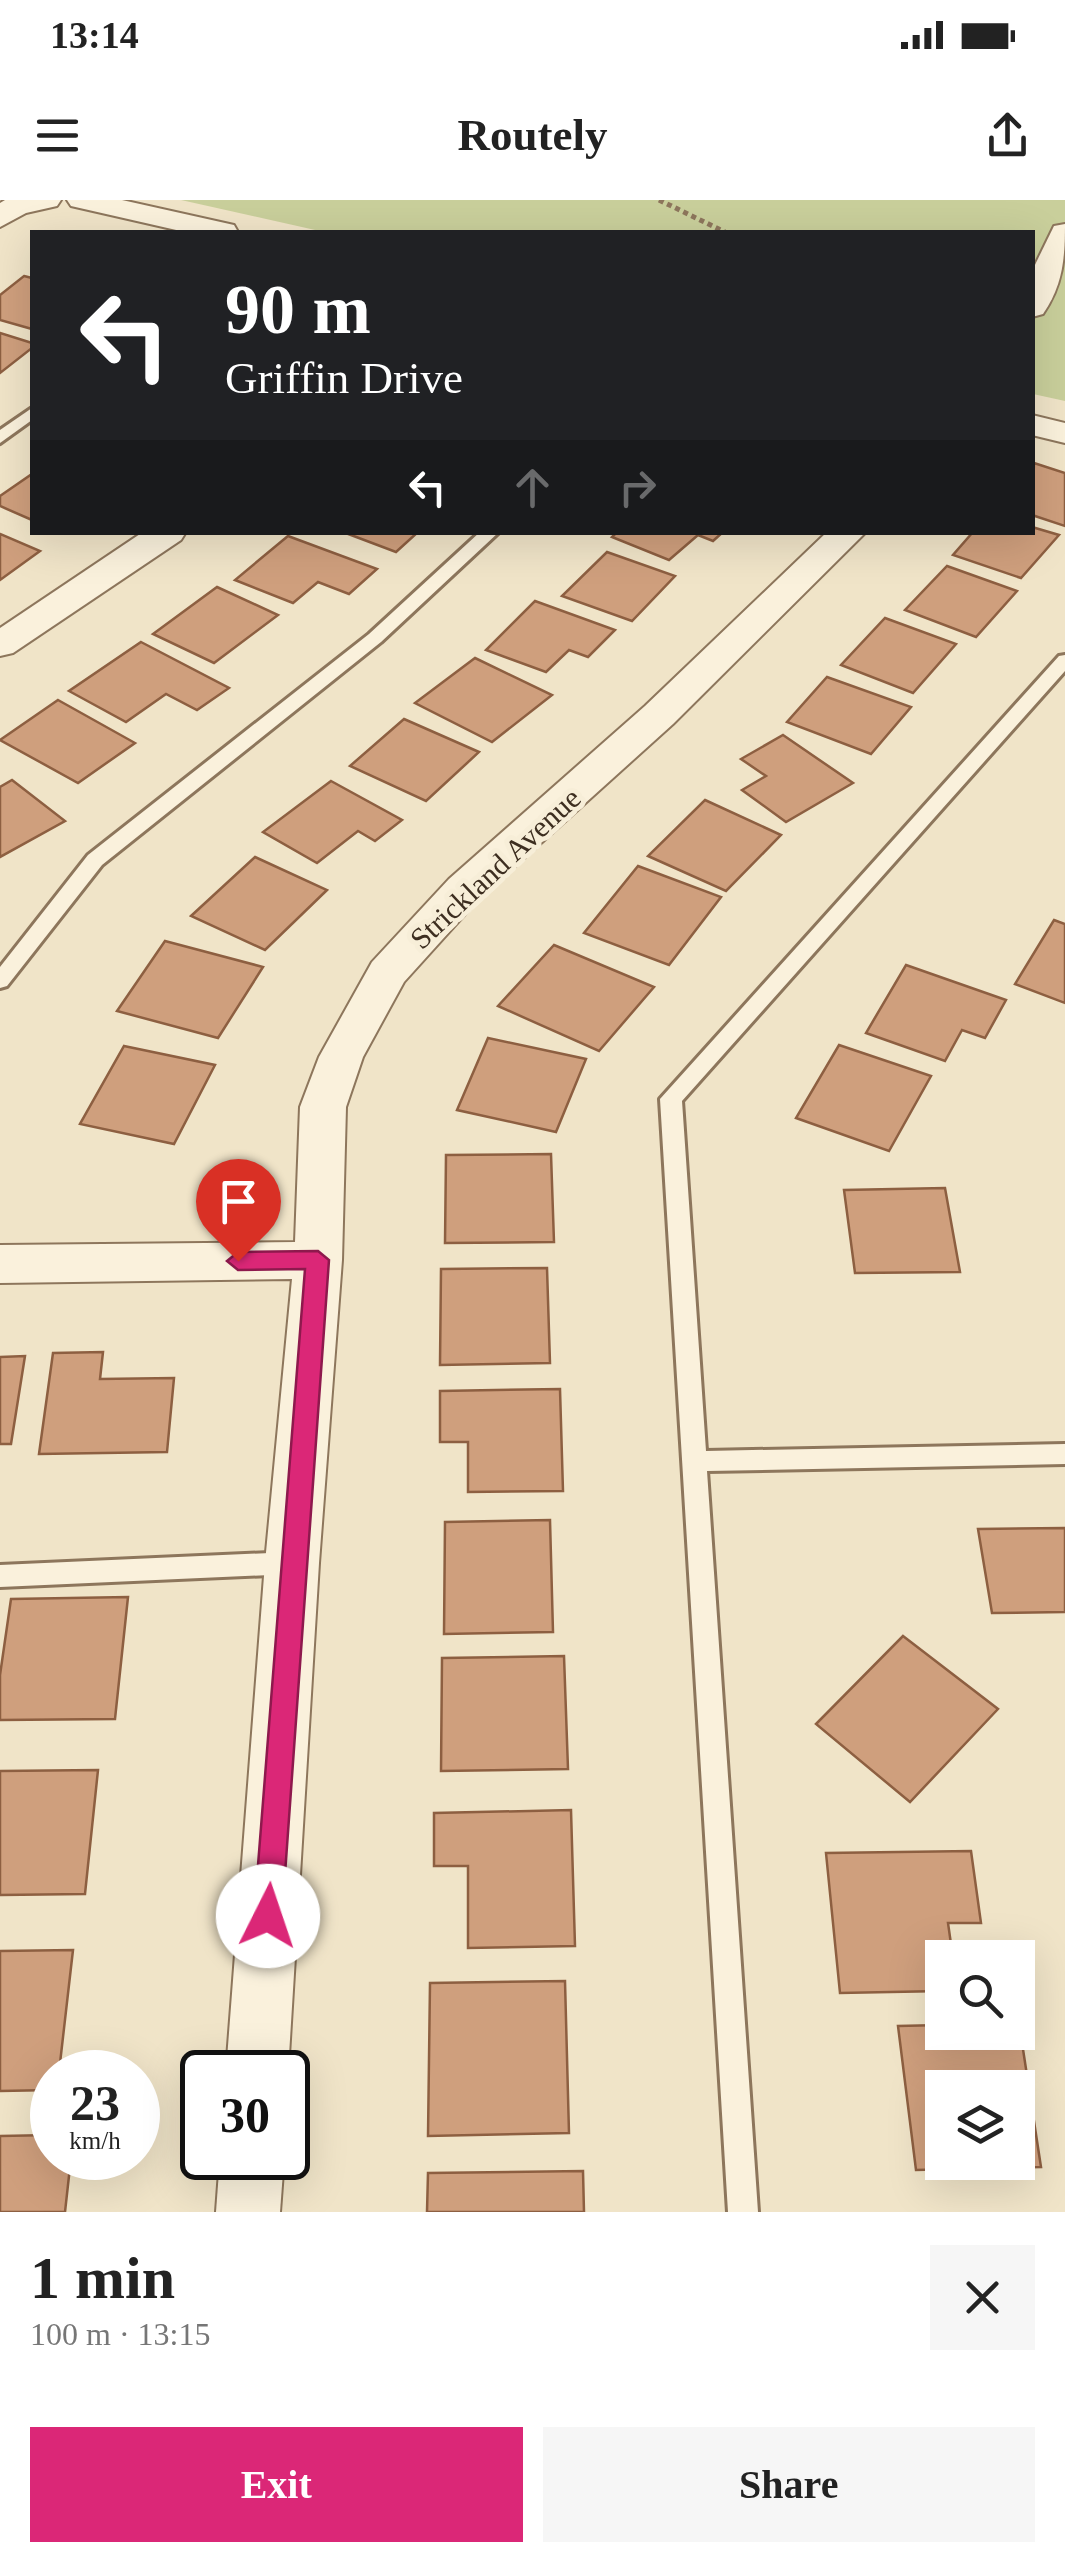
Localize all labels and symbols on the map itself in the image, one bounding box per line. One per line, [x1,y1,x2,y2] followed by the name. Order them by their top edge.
[403,781,587,955] street label: Strickland Avenue
[196,1159,281,1262] pin
[216,1864,320,1968] position arrow
[180,2050,310,2180] speed limit sign: 30

